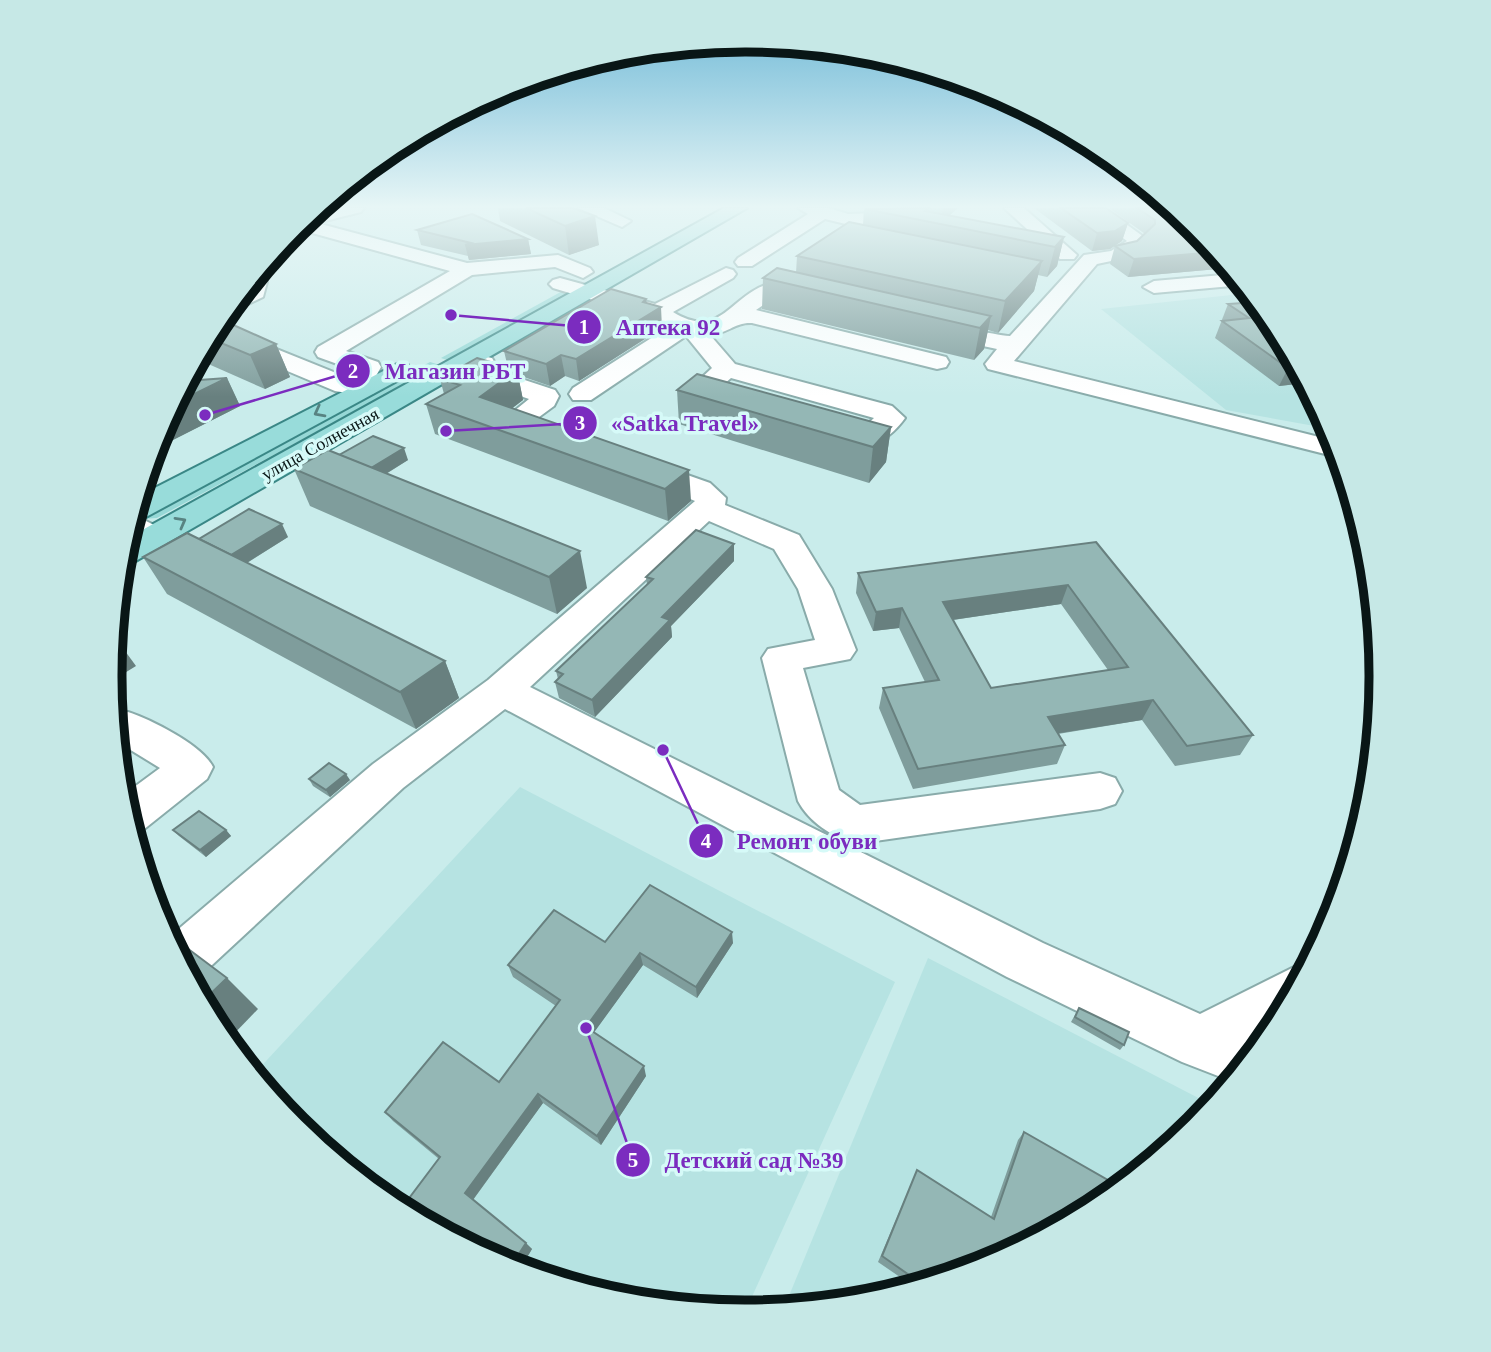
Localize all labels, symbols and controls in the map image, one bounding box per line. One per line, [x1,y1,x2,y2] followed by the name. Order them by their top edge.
[567,305,735,349] callout: Аптека 92
[579,315,589,339] text: 1
[616,315,720,340] text: Аптека 92
[336,349,540,393] callout: Магазин РБТ
[348,359,358,383] text: 2
[385,359,525,384] text: Магазин РБТ
[562,401,774,445] callout: «Satka Travel»
[258,404,382,484] street label: улица Солнечная
[314,404,326,418] one-way arrow
[575,411,585,435] text: 3
[611,411,759,436] text: «Satka Travel»
[174,517,186,530] one-way arrow
[688,819,892,863] callout: Ремонт обуви
[701,829,712,853] text: 4
[737,829,877,854] text: Ремонт обуви
[616,1138,858,1182] callout: Детский сад №39
[628,1148,638,1172] text: 5
[664,1148,844,1173] text: Детский сад №39

